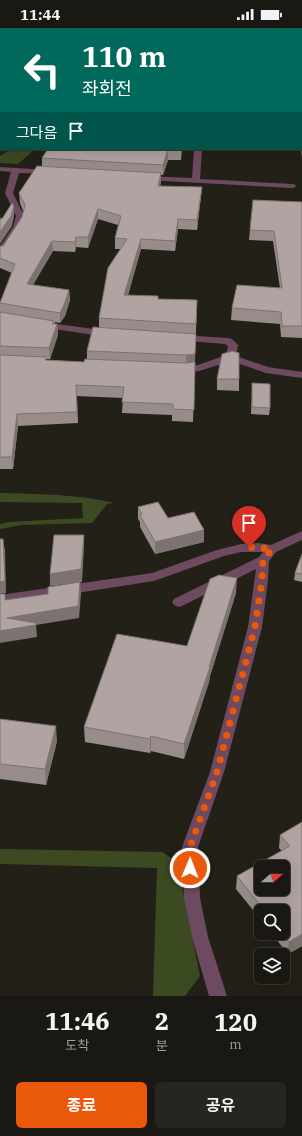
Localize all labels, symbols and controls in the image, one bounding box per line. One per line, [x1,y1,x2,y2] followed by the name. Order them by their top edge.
[20,5,61,24] text: 11:44
[82,38,166,75] text: 110 m
[16,44,68,96] icon: left
[82,77,132,100] text: 좌회전
[65,120,87,142] icon: arrive
[16,123,57,142] text: 그다음
[232,506,266,547] pin
[238,512,260,534] icon: arrive
[169,847,211,889] position arrow
[254,860,290,896] north arrow
[254,860,290,984] map controls
[254,904,290,940] button: search
[254,948,290,984] button: layers
[45,1005,110,1037] text: 11:46
[155,1005,169,1037] text: 2
[214,1006,257,1038] text: 120
[229,1036,242,1053] text: m
[65,1037,89,1054] text: 도착
[156,1037,168,1054] text: 분
[16,1082,147,1128] button: 종료
[155,1082,286,1128] button: 공유

